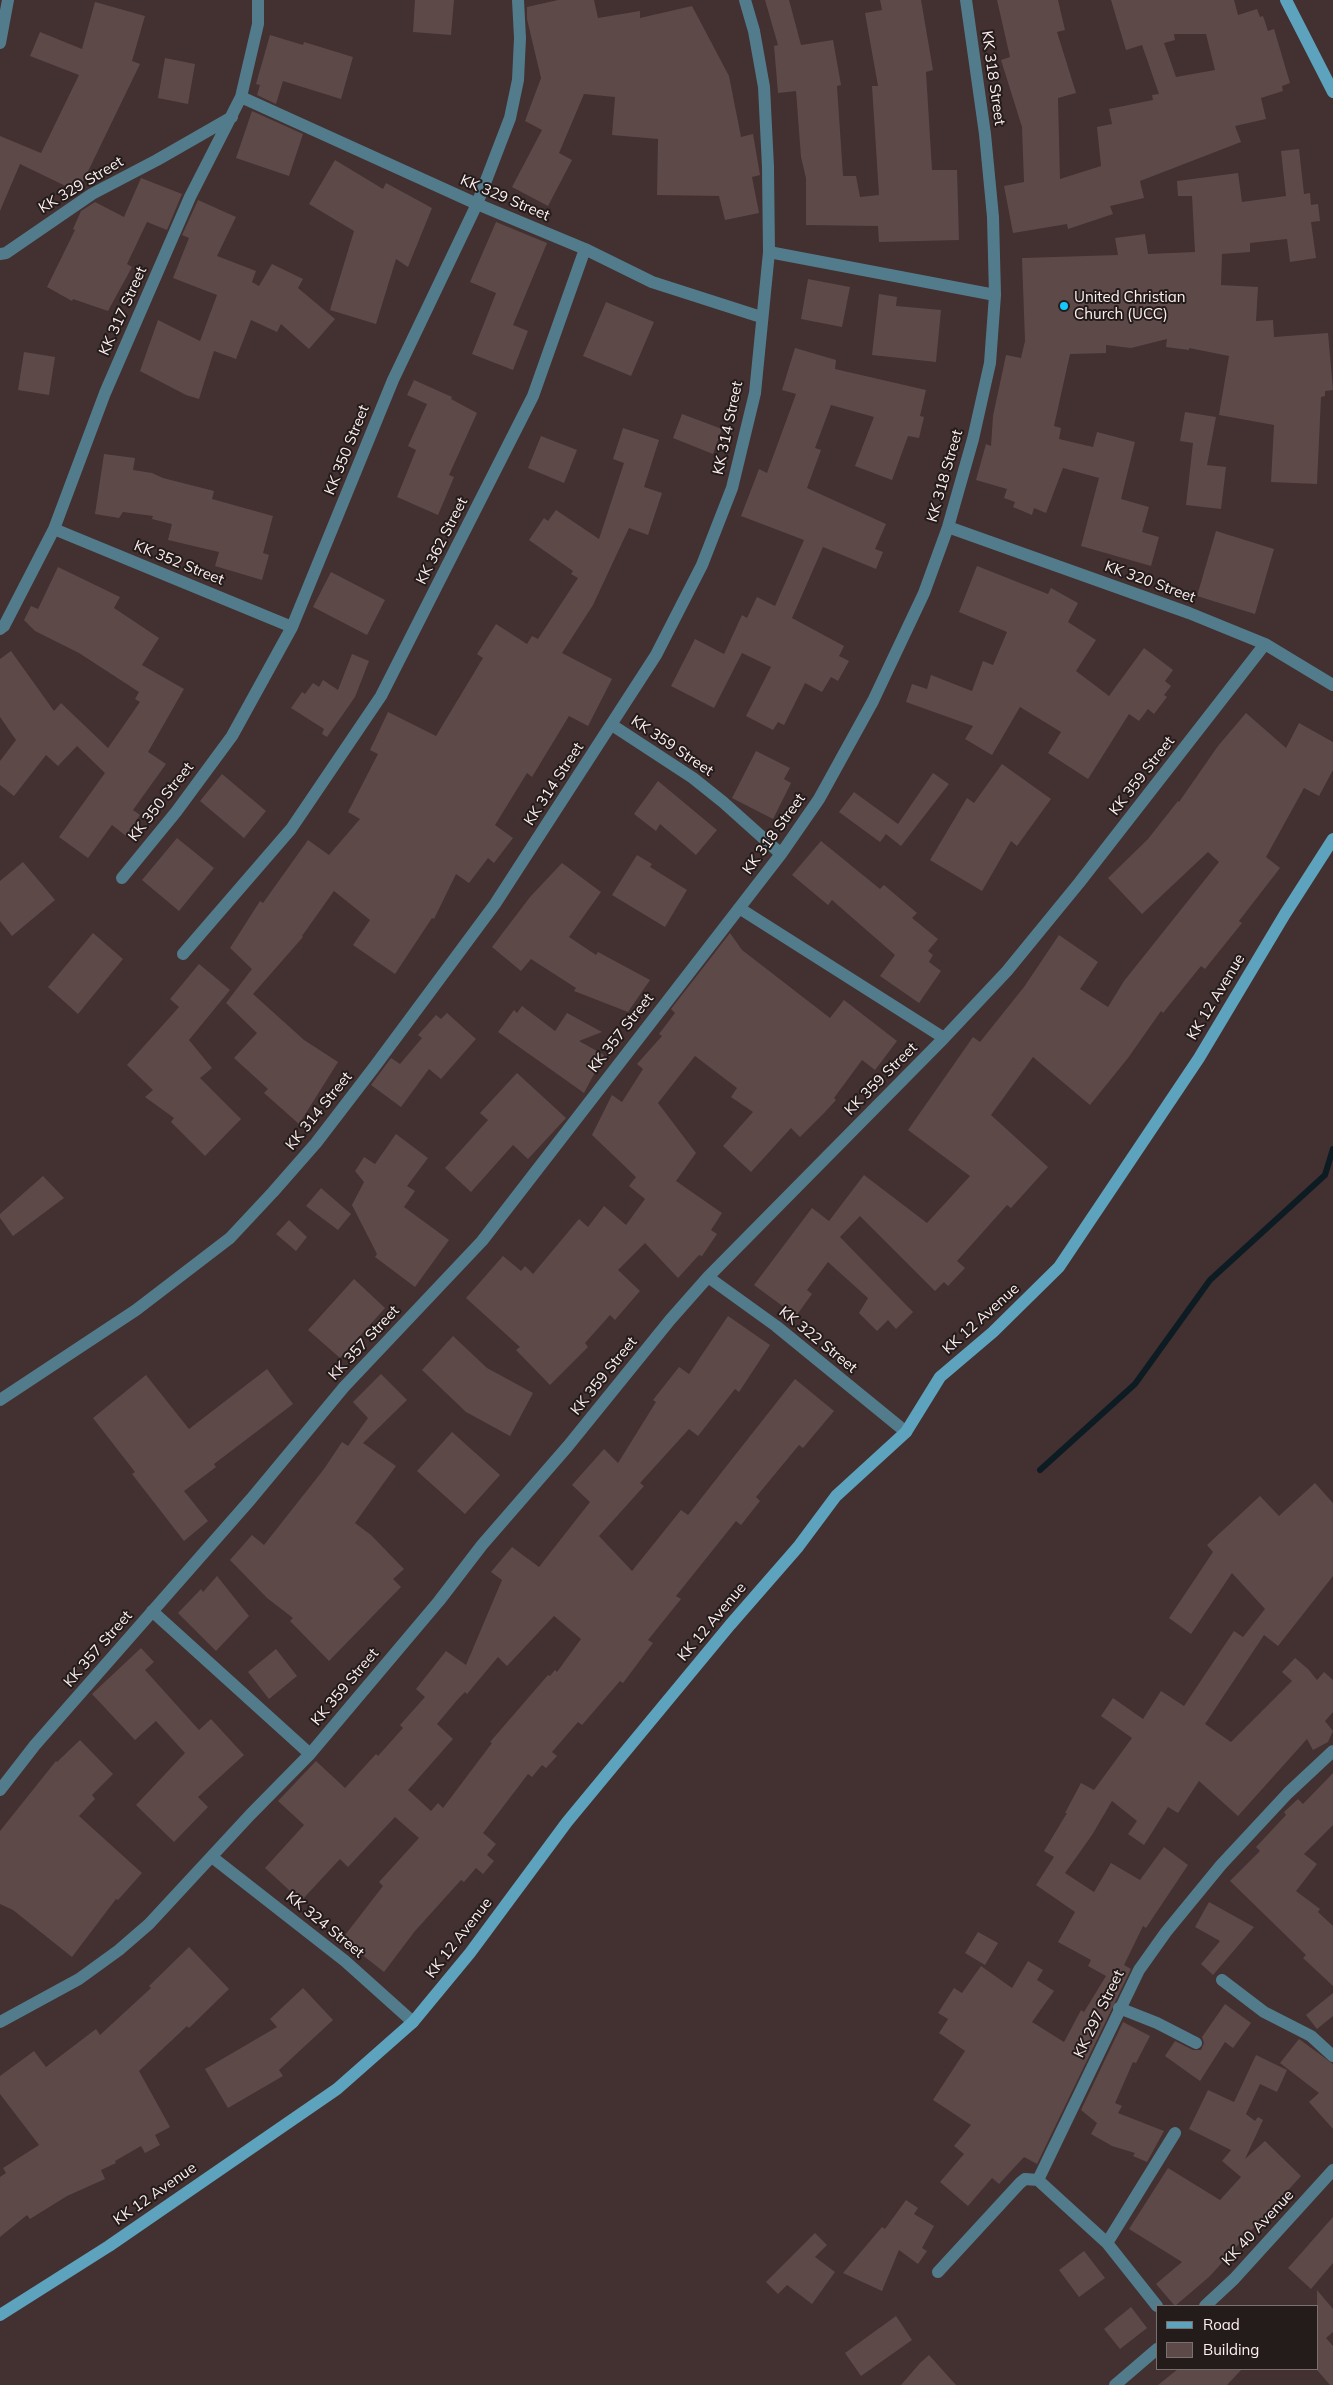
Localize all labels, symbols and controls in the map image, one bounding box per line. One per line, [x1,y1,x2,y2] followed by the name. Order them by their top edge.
[977,30,1009,126] street label: KK 318 Street
[36,153,126,217] street label: KK 329 Street
[458,171,552,225] street label: KK 329 Street
[95,264,151,358] street label: KK 317 Street
[1074,288,1186,323] place label: United Christian Church (UCC)
[1058,300,1070,312] marker: United Christian Church (UCC)
[709,380,747,476] street label: KK 314 Street
[321,402,373,498] street label: KK 350 Street
[923,428,967,524] street label: KK 318 Street
[412,494,472,588] street label: KK 362 Street
[131,537,227,589] street label: KK 352 Street
[1102,557,1198,607] street label: KK 320 Street
[627,712,717,780] street label: KK 359 Street
[1106,733,1178,819] street label: KK 359 Street
[520,739,588,829] street label: KK 314 Street
[125,759,197,845] street label: KK 350 Street
[739,790,809,878] street label: KK 318 Street
[1183,951,1249,1043] street label: KK 12 Avenue
[585,990,657,1076] street label: KK 357 Street
[841,1039,921,1119] street label: KK 359 Street
[282,1068,356,1154] street label: KK 314 Street
[939,1280,1023,1358] street label: KK 12 Avenue
[325,1302,403,1384] street label: KK 357 Street
[775,1303,861,1377] street label: KK 322 Street
[567,1333,641,1419] street label: KK 359 Street
[674,1579,750,1665] street label: KK 12 Avenue
[60,1607,136,1691] street label: KK 357 Street
[307,1645,383,1729] street label: KK 359 Street
[282,1888,368,1962] street label: KK 324 Street
[422,1894,496,1982] street label: KK 12 Avenue
[1070,1967,1128,2061] street label: KK 297 Street
[110,2159,200,2229] street label: KK 12 Avenue
[1218,2186,1298,2270] street label: KK 40 Avenue
[1156,2305,1318,2370] legend
[1203,2315,1240,2334] text: Road
[1203,2340,1259,2359] text: Building

